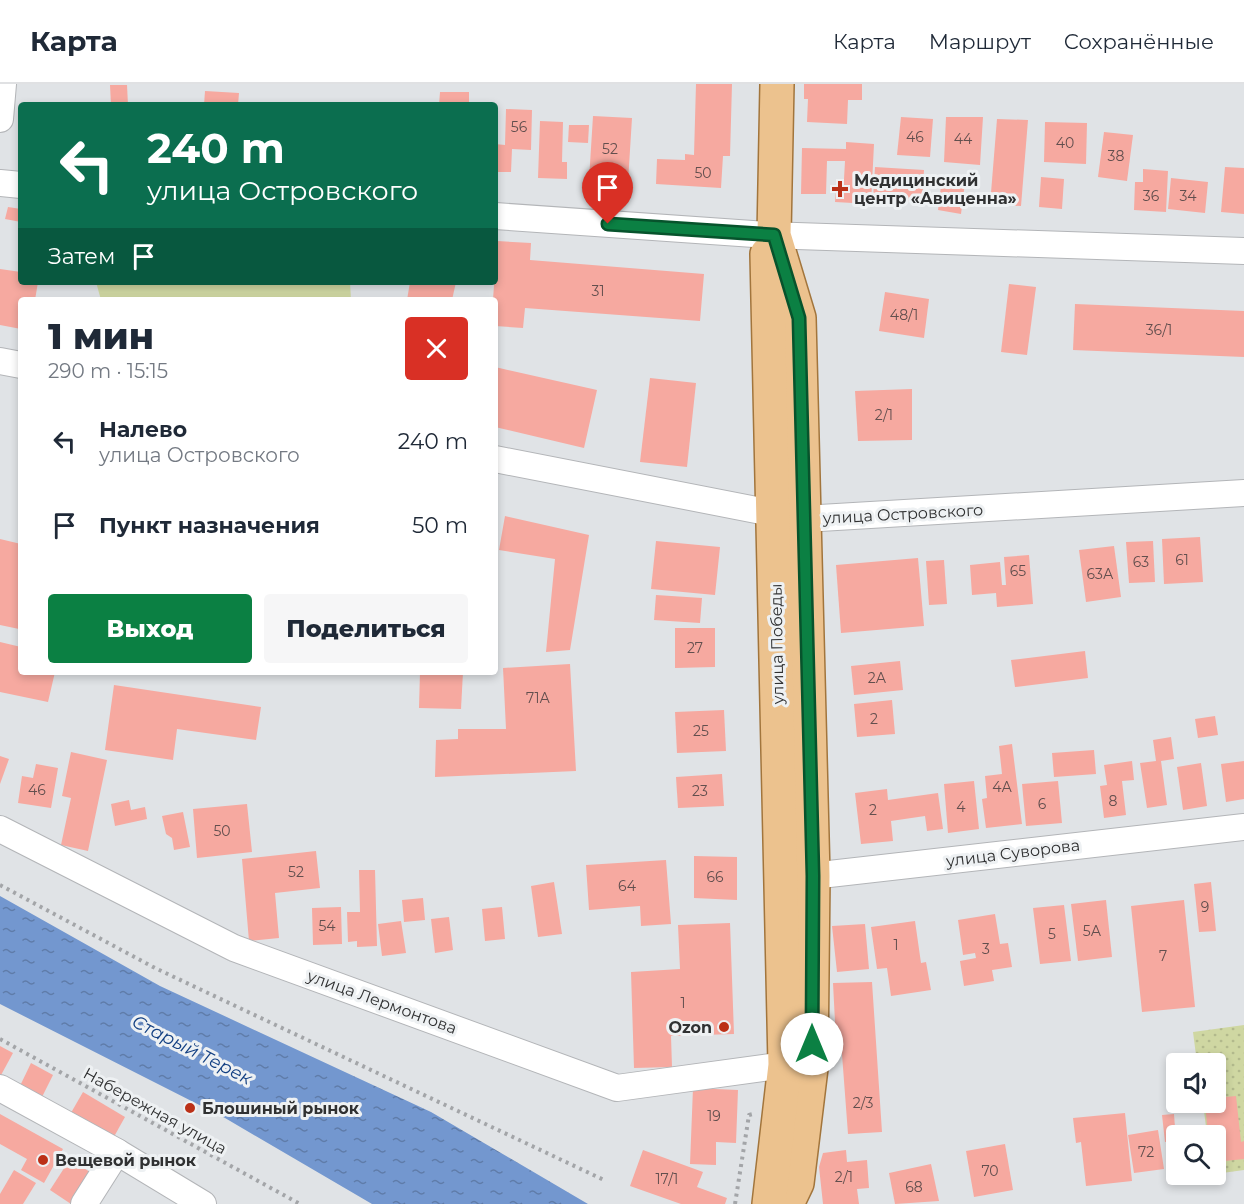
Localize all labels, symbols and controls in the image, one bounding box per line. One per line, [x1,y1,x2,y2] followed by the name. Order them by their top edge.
[30,24,118,58] text: Карта
[833,29,896,54] text: Карта
[929,29,1031,54] text: Маршрут
[1064,29,1214,54] text: Сохранённые
[511,118,528,136] house number: 56
[147,122,285,174] text: 240 m
[48,126,126,204] icon: left
[906,128,924,146] house number: 46
[954,130,973,148] house number: 44
[1056,134,1074,152] house number: 40
[602,140,618,158] house number: 52
[1108,147,1124,165] house number: 38
[582,162,633,224] pin
[694,164,712,182] house number: 50
[591,171,624,204] icon: arrive
[854,171,1017,208] place label: Медицинский центр «Авиценна»
[147,174,418,207] text: улица Островского
[831,180,849,198] marker: Медицинский центр «Авиценна»
[1143,187,1160,205] house number: 36
[1179,187,1197,205] house number: 34
[127,240,160,273] icon: arrive
[48,243,115,270] text: Затем
[592,282,604,300] house number: 31
[890,306,918,324] house number: 48/1
[48,314,154,358] text: 1 мин
[405,317,468,380] button: close
[1146,321,1172,339] house number: 36/1
[48,359,168,383] text: 290 m · 15:15
[875,406,893,424] house number: 2/1
[99,416,187,443] text: Налево
[48,425,81,458] icon: left
[398,428,468,455] text: 240 m
[99,443,300,467] text: улица Островского
[821,500,984,528] street label: улица Островского
[48,509,81,542] icon: arrive
[99,512,320,539] text: Пункт назначения
[412,512,468,539] text: 50 m
[1175,551,1189,569] house number: 61
[1133,553,1149,571] house number: 63
[1010,562,1026,580] house number: 65
[1087,565,1114,583] house number: 63А
[766,583,788,706] street label: улица Победы
[48,594,252,663] button: Выход
[264,594,468,663] button: Поделиться
[687,639,703,657] house number: 27
[868,669,887,687] house number: 2А
[526,689,551,707] house number: 71А
[870,710,878,728] house number: 2
[693,722,709,740] house number: 25
[992,778,1012,796] house number: 4А
[28,781,46,799] house number: 46
[692,782,708,800] house number: 23
[1109,792,1118,810] house number: 8
[1038,795,1047,813] house number: 6
[956,798,966,816] house number: 4
[869,801,877,819] house number: 2
[213,822,231,840] house number: 50
[944,835,1081,871] street label: улица Суворова
[288,863,304,881] house number: 52
[706,868,724,886] house number: 66
[618,877,637,895] house number: 64
[1201,898,1209,916] house number: 9
[318,917,336,935] house number: 54
[1083,922,1102,940] house number: 5А
[1048,925,1056,943] house number: 5
[893,936,899,954] house number: 1
[982,940,990,958] house number: 3
[1159,947,1167,965] house number: 7
[304,966,459,1038] street label: улица Лермонтова
[680,994,686,1012] house number: 1
[128,1010,256,1090] water label: Старый Терек
[780,1012,844,1076] position arrow
[668,1018,712,1037] place label: Ozon
[717,1020,731,1034] marker: Ozon
[1166,1053,1226,1185] map controls
[1166,1053,1226,1113] button: sound
[80,1064,230,1158] street label: Набережная улица
[853,1094,873,1112] house number: 2/3
[202,1099,360,1118] place label: Блошиный рынок
[183,1101,197,1115] marker: Блошиный рынок
[707,1107,721,1125] house number: 19
[1166,1125,1226,1185] button: search
[1138,1143,1154,1161] house number: 72
[55,1151,197,1170] place label: Вещевой рынок
[36,1153,50,1167] marker: Вещевой рынок
[981,1162,999,1180] house number: 70
[835,1168,853,1186] house number: 2/1
[656,1170,678,1188] house number: 17/1
[905,1178,923,1196] house number: 68

